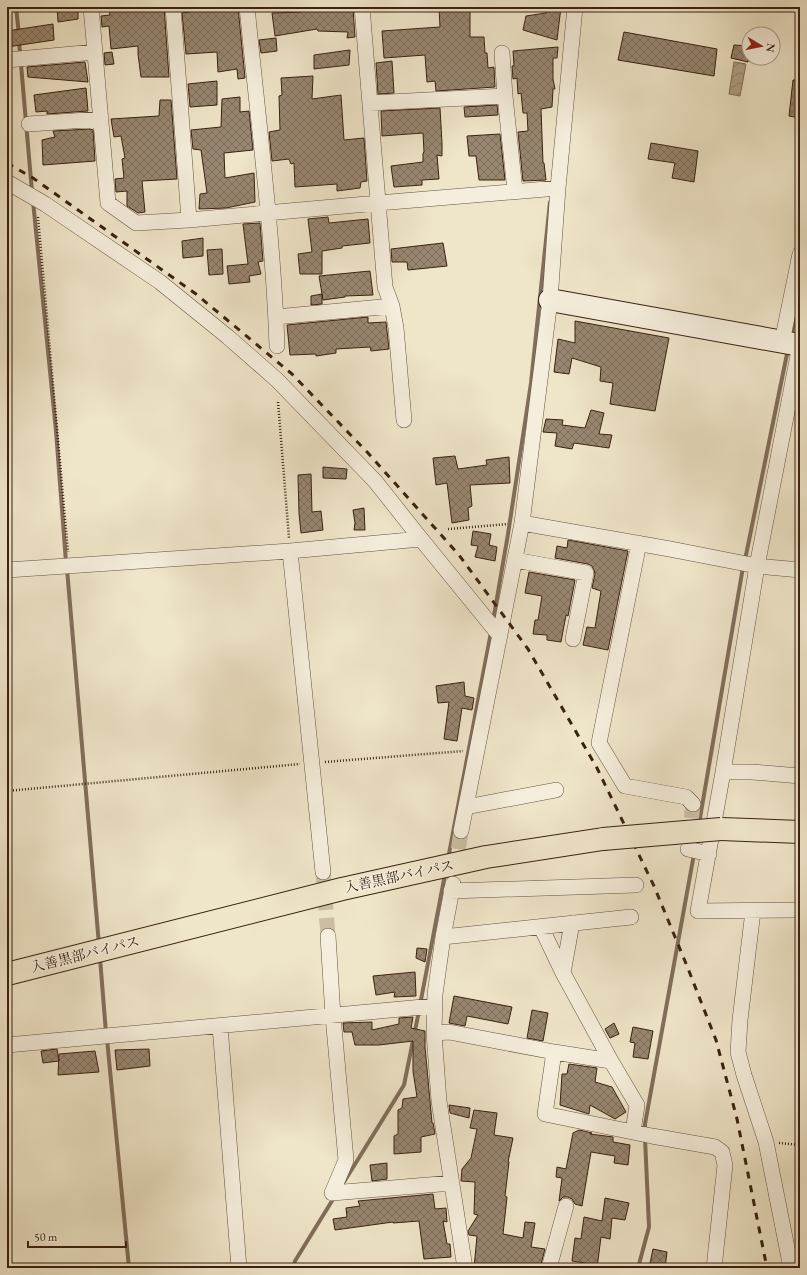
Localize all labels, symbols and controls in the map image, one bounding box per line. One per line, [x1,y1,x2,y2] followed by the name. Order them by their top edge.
[741,26,781,66] north arrow
[763,42,779,53] text: N
[342,856,456,896] street label: 入善黒部バイパス
[29,932,141,976] street label: 入善黒部バイパス
[28,1223,126,1249] scale bar
[34,1229,58,1245] text: 50 m

